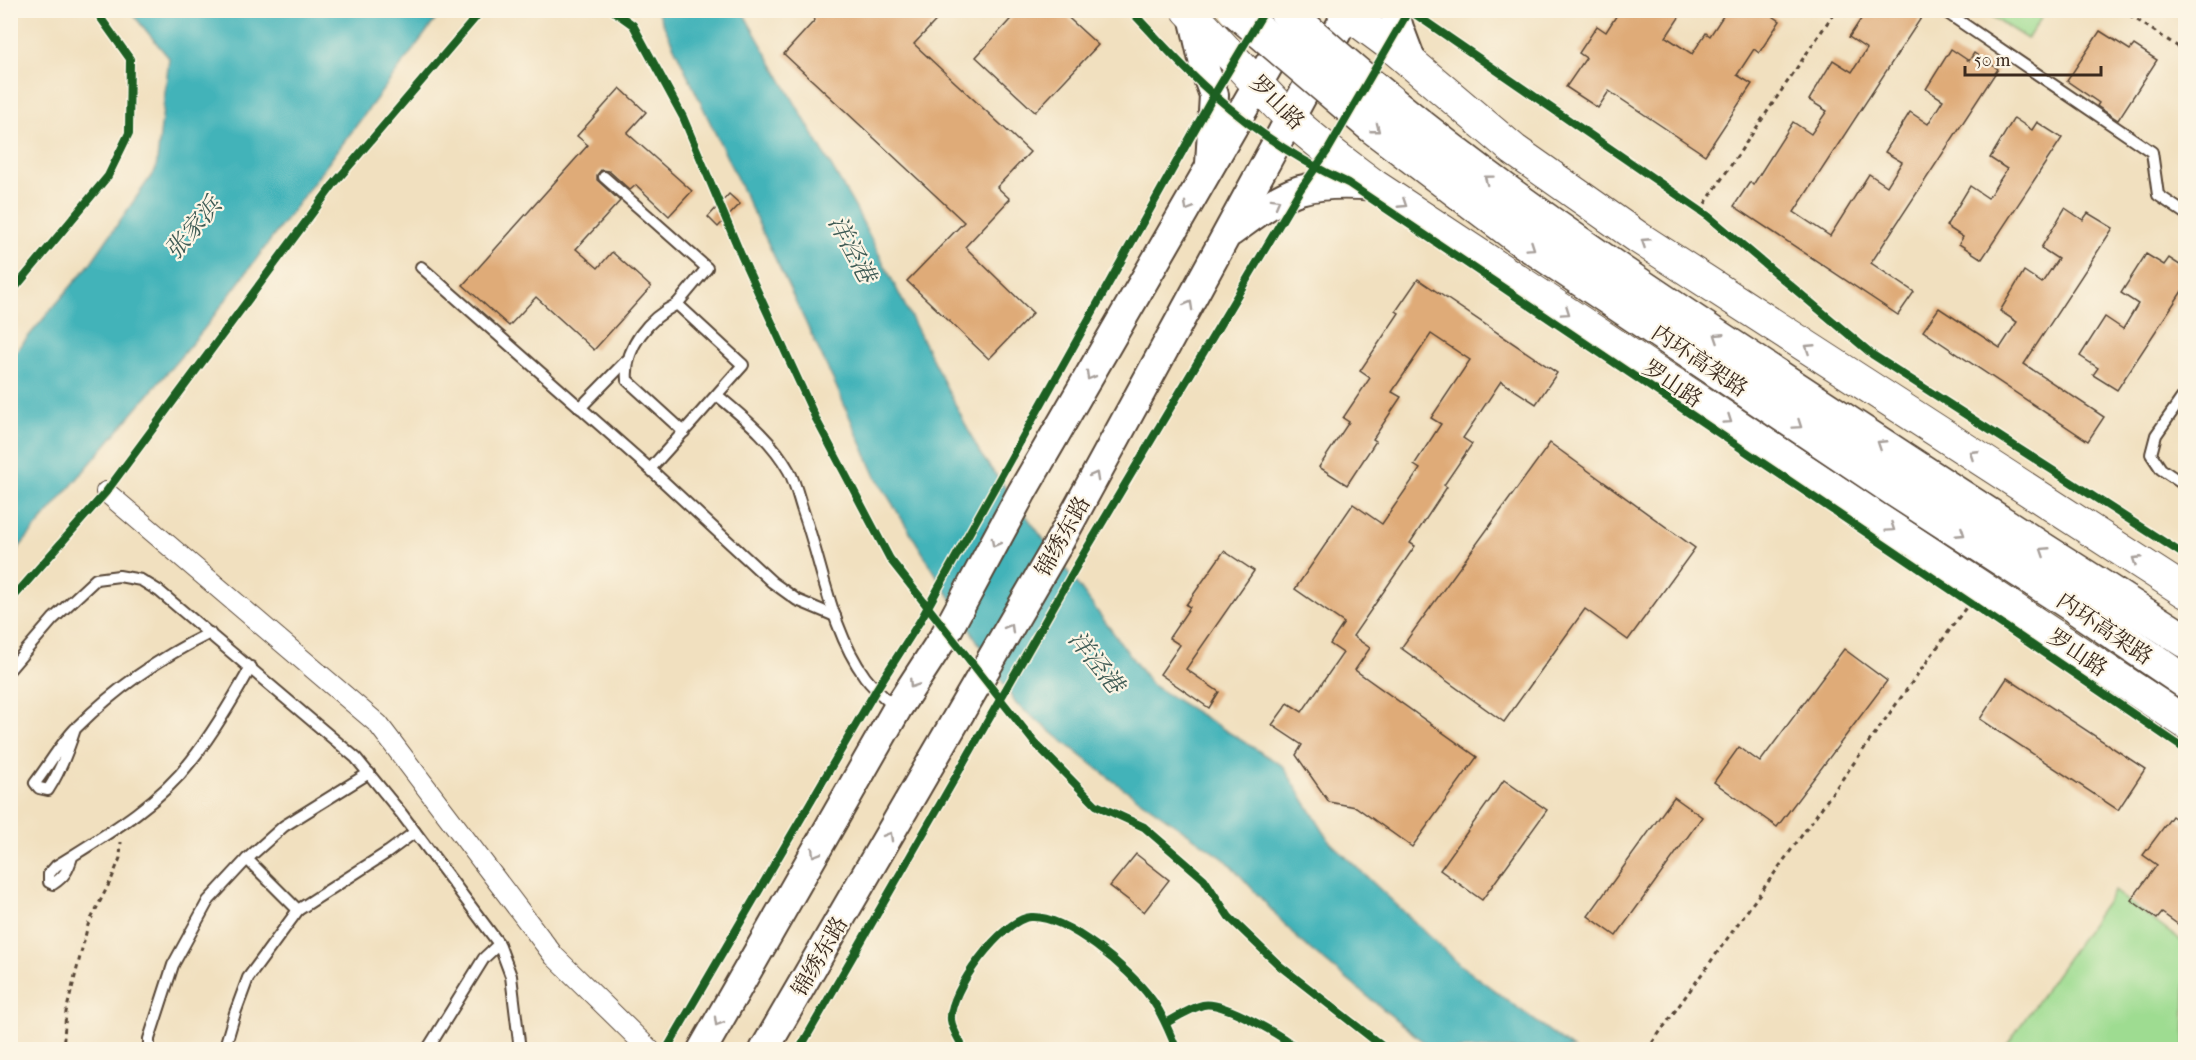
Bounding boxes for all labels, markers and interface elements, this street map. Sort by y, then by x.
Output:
scale bar [1965,39,2102,77]
text: 50 m [1974,50,2011,71]
street label: 罗山路 [1245,70,1310,135]
one-way arrow [1369,122,1380,133]
one-way arrow [1484,176,1495,187]
water label: 张家浜 [159,190,228,265]
one-way arrow [1397,197,1408,208]
one-way arrow [1270,198,1280,209]
one-way arrow [1183,201,1195,211]
water label: 洋泾港 [823,211,883,290]
one-way arrow [1641,239,1652,250]
one-way arrow [1525,240,1536,251]
one-way arrow [1182,301,1193,311]
one-way arrow [1559,305,1570,316]
street label: 内环高架路 [1647,319,1752,402]
one-way arrow [1714,333,1724,345]
one-way arrow [1805,344,1815,356]
street label: 罗山路 [1638,355,1707,413]
one-way arrow [1086,370,1097,380]
one-way arrow [1722,413,1733,424]
one-way arrow [1792,418,1803,429]
one-way arrow [1877,440,1888,451]
one-way arrow [1969,450,1979,462]
one-way arrow [1088,472,1099,482]
street label: 锦绣东路 [1030,492,1096,581]
one-way arrow [1884,521,1895,532]
one-way arrow [1954,526,1965,537]
one-way arrow [991,537,1002,548]
one-way arrow [2040,547,2051,558]
one-way arrow [2132,557,2143,568]
street label: 内环高架路 [2052,587,2157,670]
one-way arrow [1002,624,1014,634]
street label: 罗山路 [2043,624,2112,682]
water label: 洋泾港 [1062,625,1131,701]
one-way arrow [910,678,921,689]
one-way arrow [882,832,893,842]
one-way arrow [811,847,822,857]
street label: 锦绣东路 [787,912,853,1001]
one-way arrow [714,1016,725,1026]

